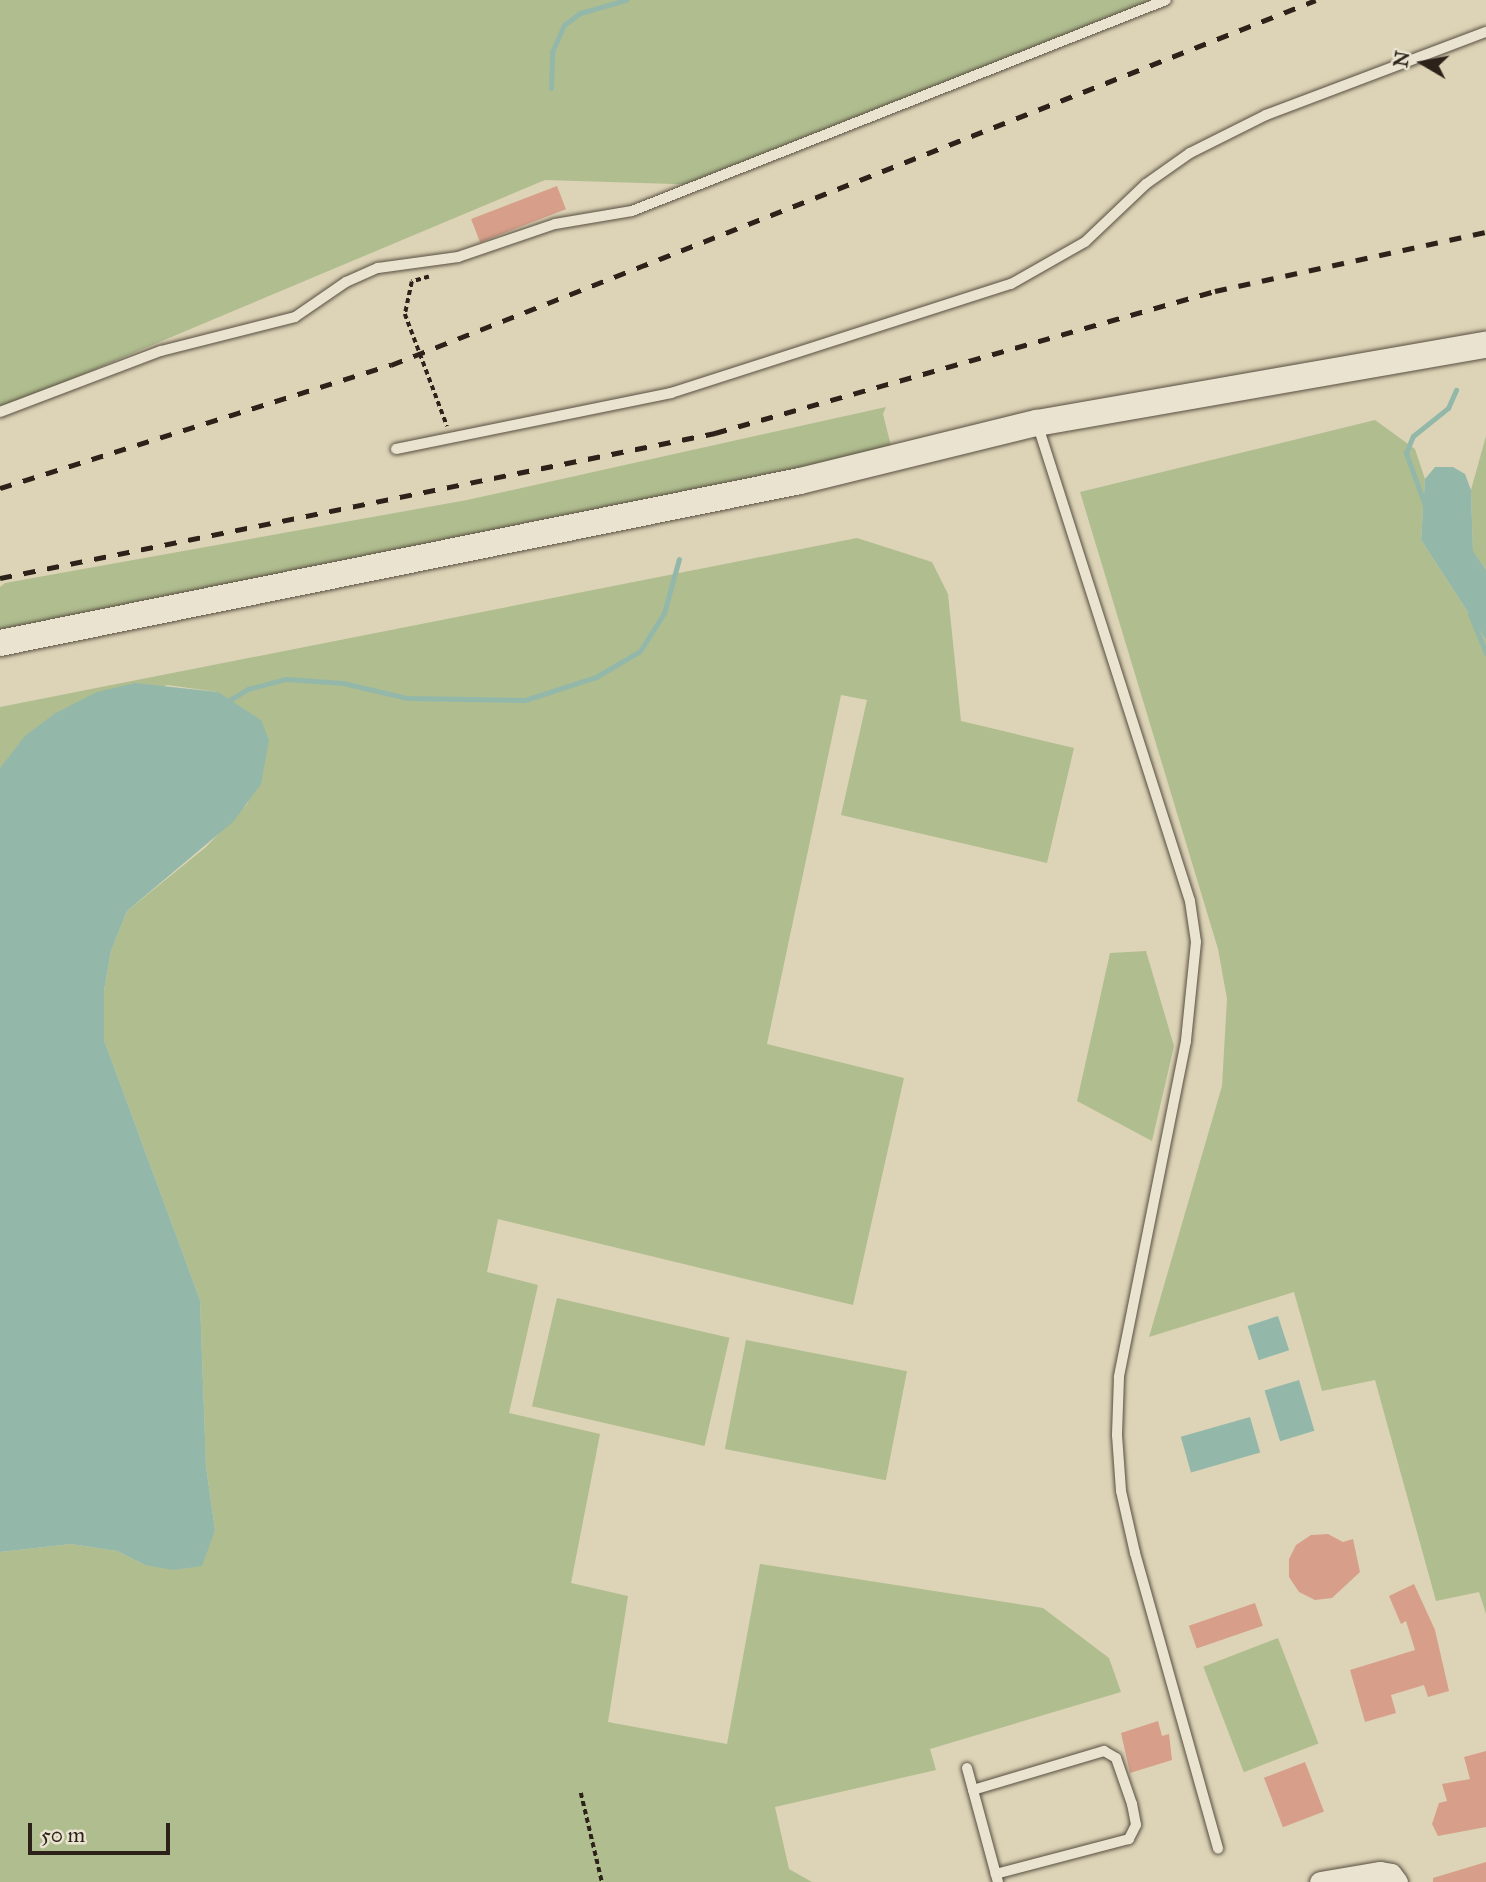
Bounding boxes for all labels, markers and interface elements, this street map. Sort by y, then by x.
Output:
north arrow [1388,28,1458,98]
text: N [1389,49,1415,69]
scale bar [32,1808,173,1852]
text: 50 m [41,1822,85,1848]

